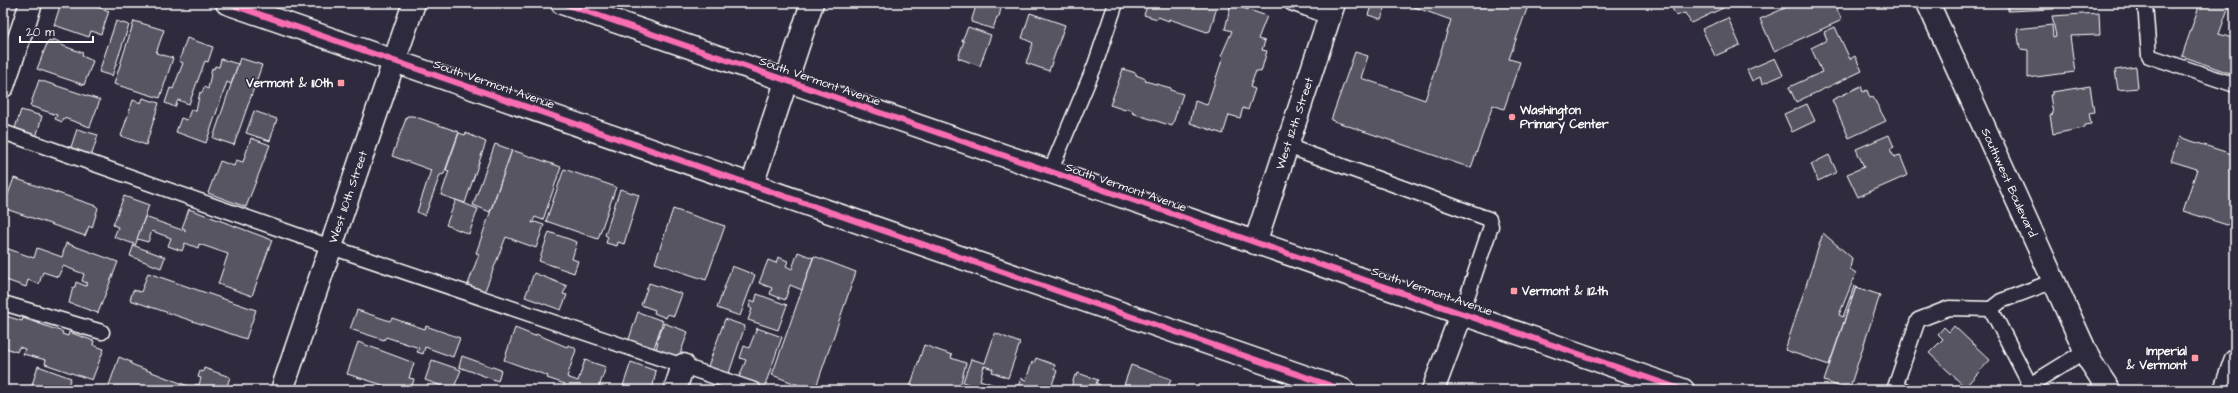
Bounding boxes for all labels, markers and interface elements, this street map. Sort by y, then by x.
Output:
scale bar [20,18,93,44]
text: 20 m [26,24,55,41]
street label: South Vermont Avenue [757,53,883,110]
street label: South Vermont Avenue [431,56,557,113]
place label: Vermont & 110th [245,75,334,92]
street label: West 112th Street [1272,75,1318,172]
marker: Vermont & 110th [336,78,346,88]
place label: Washington Primary Center [1519,102,1609,134]
marker: Washington Primary Center [1507,112,1517,122]
street label: Southwest Boulevard [1977,125,2041,240]
street label: West 110th Street [325,148,372,246]
street label: South Vermont Avenue [1063,159,1189,216]
street label: South Vermont Avenue [1369,263,1495,320]
place label: Vermont & 112th [1521,283,1609,300]
marker: Vermont & 112th [1509,286,1519,296]
place label: Imperial & Vermont [2126,343,2187,374]
marker: Imperial & Vermont [2190,353,2200,363]

